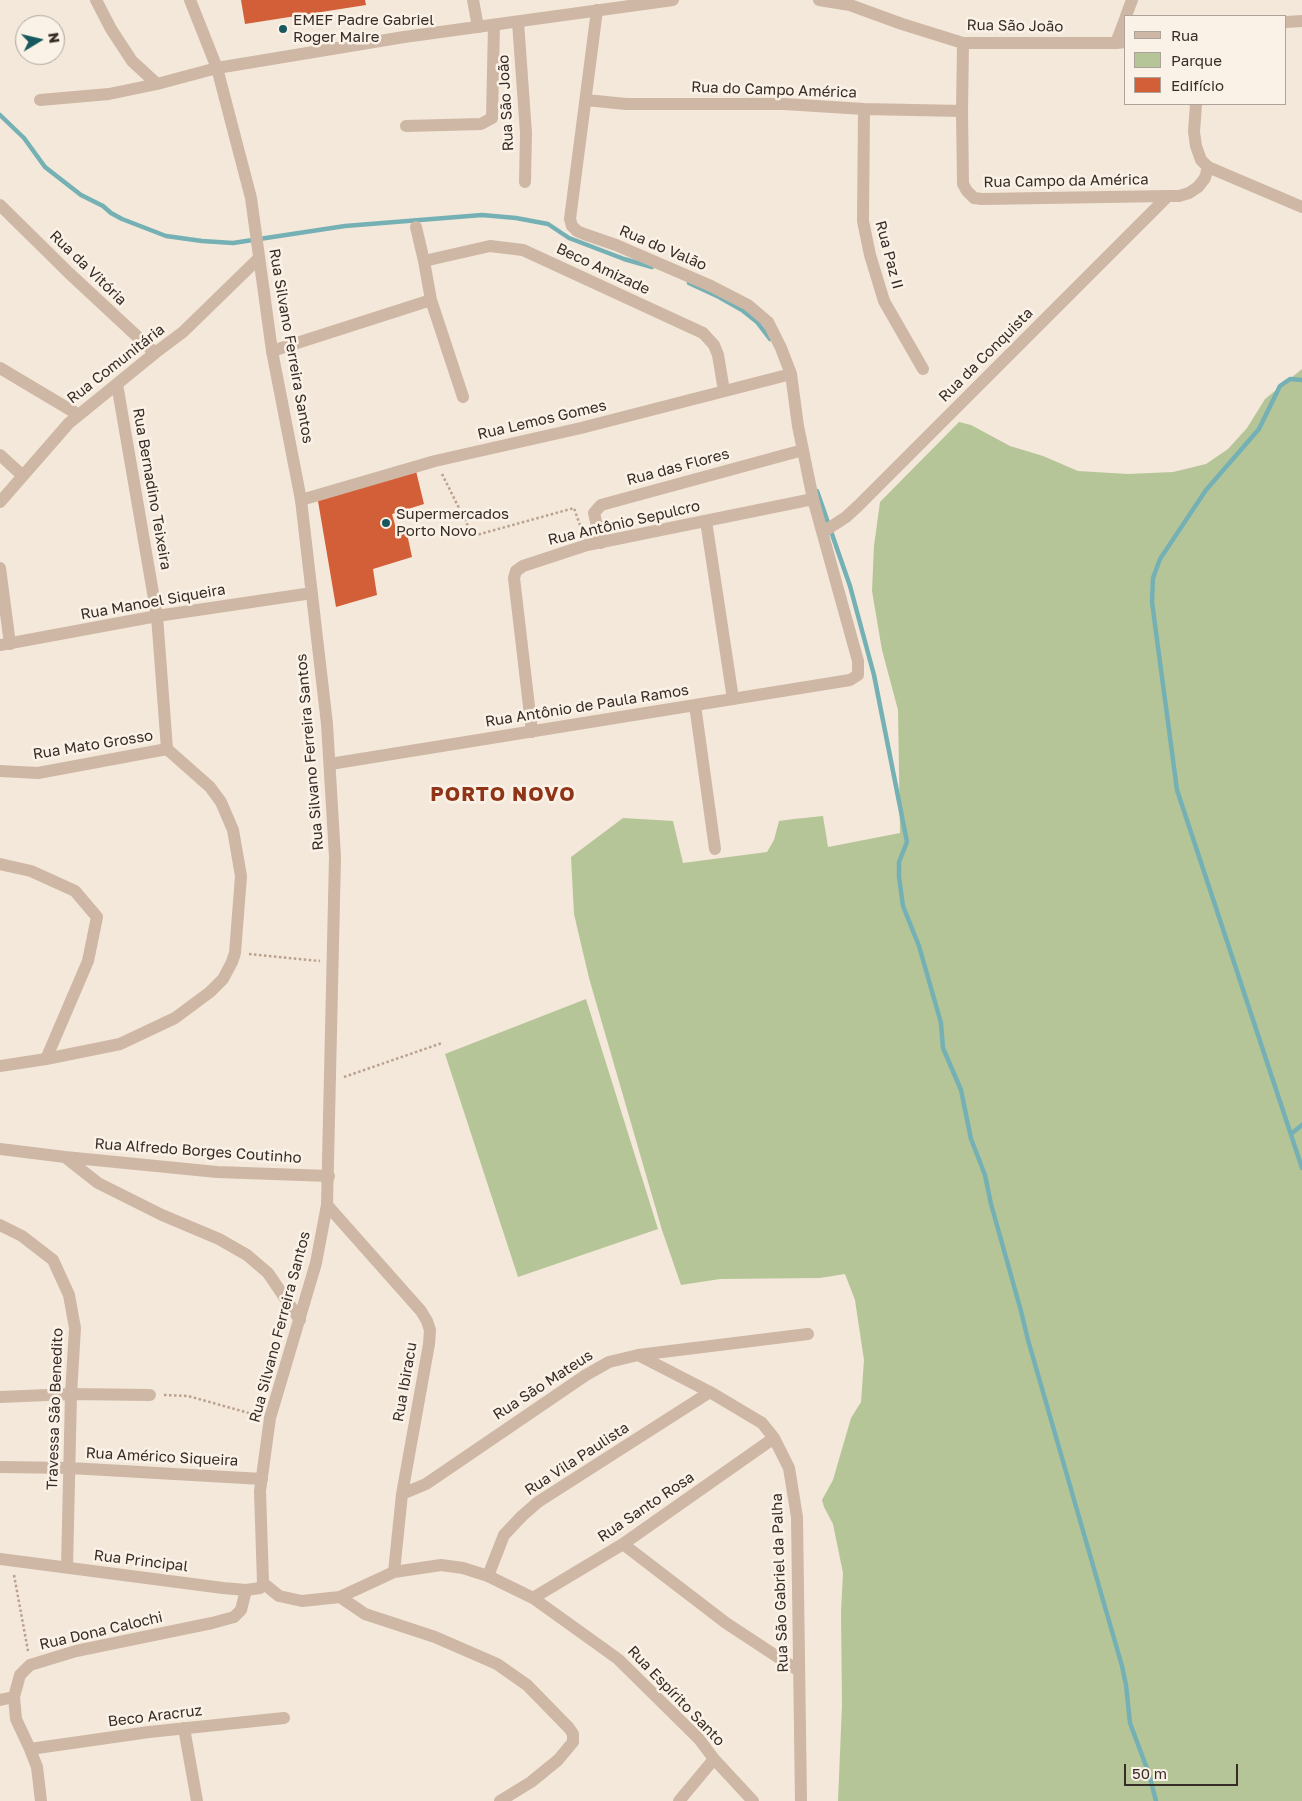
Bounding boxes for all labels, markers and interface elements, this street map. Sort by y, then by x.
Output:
place label: EMEF Padre Gabriel Roger Maire [293,11,434,46]
north arrow [15,15,65,65]
legend [1124,15,1287,105]
street label: Rua São João [966,16,1064,36]
marker: EMEF Padre Gabriel Roger Maire [277,23,289,35]
text: Rua [1171,26,1198,44]
text: N [45,31,64,44]
text: Parque [1171,51,1222,69]
street label: Rua São João [494,54,518,152]
text: Edifício [1171,76,1224,94]
street label: Rua do Campo América [691,78,857,102]
street label: Rua Campo da América [983,171,1149,191]
street label: Rua Paz II [871,219,907,291]
street label: Rua do Valão [617,222,709,274]
street label: Rua da Vitória [46,227,130,309]
street label: Beco Amizade [553,239,653,299]
street label: Rua Silvano Ferreira Santos [265,247,317,445]
street label: Rua da Conquista [935,304,1037,406]
street label: Rua Comunitária [64,320,168,408]
street label: Rua Lemos Gomes [476,396,608,444]
street label: Rua Bernadino Teixeira [129,407,175,571]
street label: Rua das Flores [625,445,731,489]
street label: Rua Antônio Sepulcro [546,497,702,549]
place label: Supermercados Porto Novo [396,505,509,540]
marker: Supermercados Porto Novo [380,517,392,529]
street label: Rua Manoel Siqueira [79,580,227,624]
street label: Rua Silvano Ferreira Santos [292,653,328,851]
street label: Rua Antônio de Paula Ramos [484,681,690,731]
street label: Rua Mato Grosso [32,727,154,763]
district label: PORTO NOVO [429,783,577,807]
street label: Rua Alfredo Borges Coutinho [94,1135,302,1167]
street label: Rua Silvano Ferreira Santos [246,1229,314,1425]
street label: Travessa São Benedito [43,1327,67,1491]
street label: Rua Ibiracu [389,1341,421,1423]
street label: Rua São Mateus [490,1346,596,1424]
street label: Rua Vila Paulista [521,1419,633,1499]
street label: Rua Américo Siqueira [85,1444,239,1470]
street label: Rua Santo Rosa [594,1468,698,1546]
street label: Rua São Gabriel da Palha [768,1493,792,1673]
street label: Rua Principal [93,1546,189,1576]
street label: Rua Dona Calochi [38,1608,164,1654]
street label: Rua Espírito Santo [624,1642,728,1750]
street label: Beco Aracruz [107,1701,203,1731]
scale bar [1127,1754,1241,1786]
text: 50 m [1132,1764,1167,1782]

